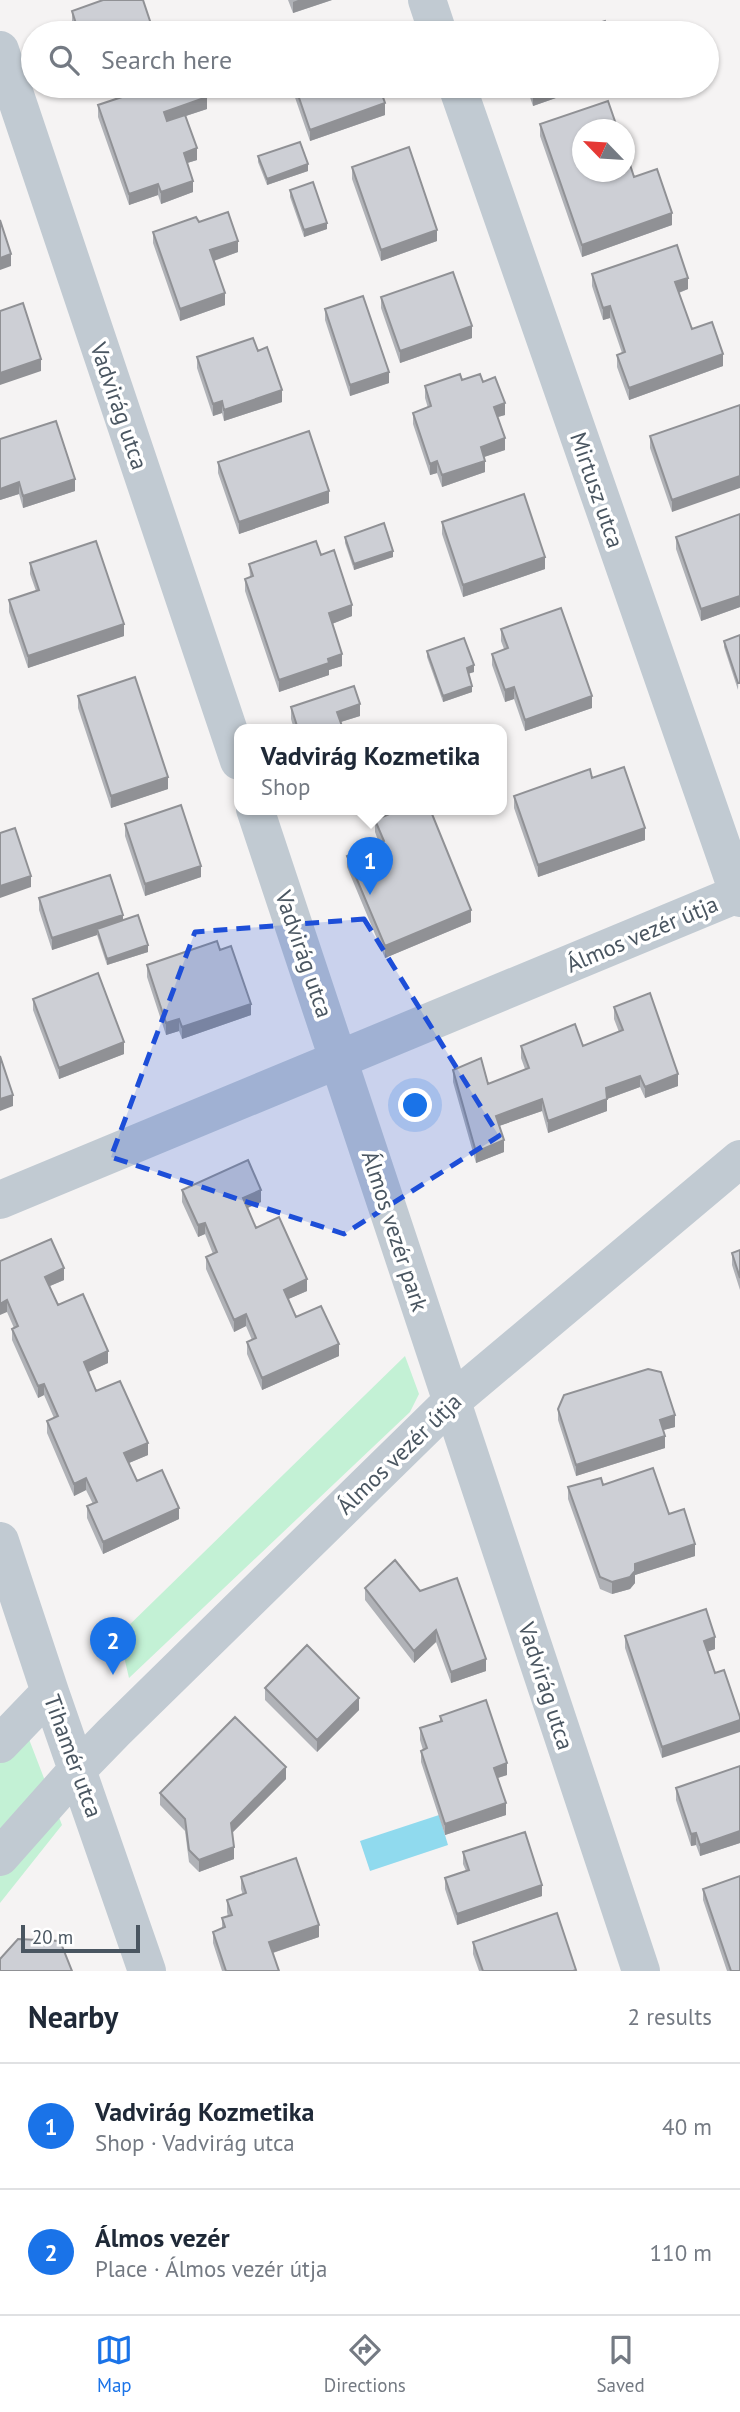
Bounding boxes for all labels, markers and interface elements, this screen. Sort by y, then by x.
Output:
search box [21,21,719,98]
icon: search [45,41,83,79]
text: Search here [101,43,232,76]
north arrow [572,119,635,182]
street label: Vadvirág utca [84,338,155,473]
street label: Mirtusz utca [564,428,631,551]
popup [234,724,507,815]
text: Vadvirág Kozmetika [261,739,480,772]
text: Shop [261,772,310,801]
pin: 1 [347,837,393,895]
street label: Vadvirág utca [269,886,340,1021]
street label: Álmos vezér útja [561,888,722,979]
your location [398,1088,432,1122]
street label: Álmos vezér park [356,1147,435,1315]
street label: Álmos vezér útja [330,1387,467,1520]
pin: 2 [90,1617,136,1675]
street label: Vadvirág utca [512,1617,581,1753]
street label: Tihamér utca [38,1690,109,1821]
scale bar [21,1922,140,1954]
text: 20 m [32,1925,73,1949]
text: Nearby [28,1997,118,2036]
text: 2 results [628,2002,712,2031]
text: Vadvirág Kozmetika [95,2095,314,2128]
text: 1 [44,2112,58,2141]
text: 40 m [662,2112,712,2141]
text: Shop · Vadvirág utca [95,2128,295,2157]
text: Álmos vezér [95,2221,230,2254]
text: 2 [44,2238,58,2267]
text: 110 m [650,2238,712,2267]
text: Place · Álmos vezér útja [95,2254,327,2283]
tab: Map [95,2331,133,2397]
tab: Directions [324,2331,406,2397]
tab: Saved [596,2331,645,2397]

